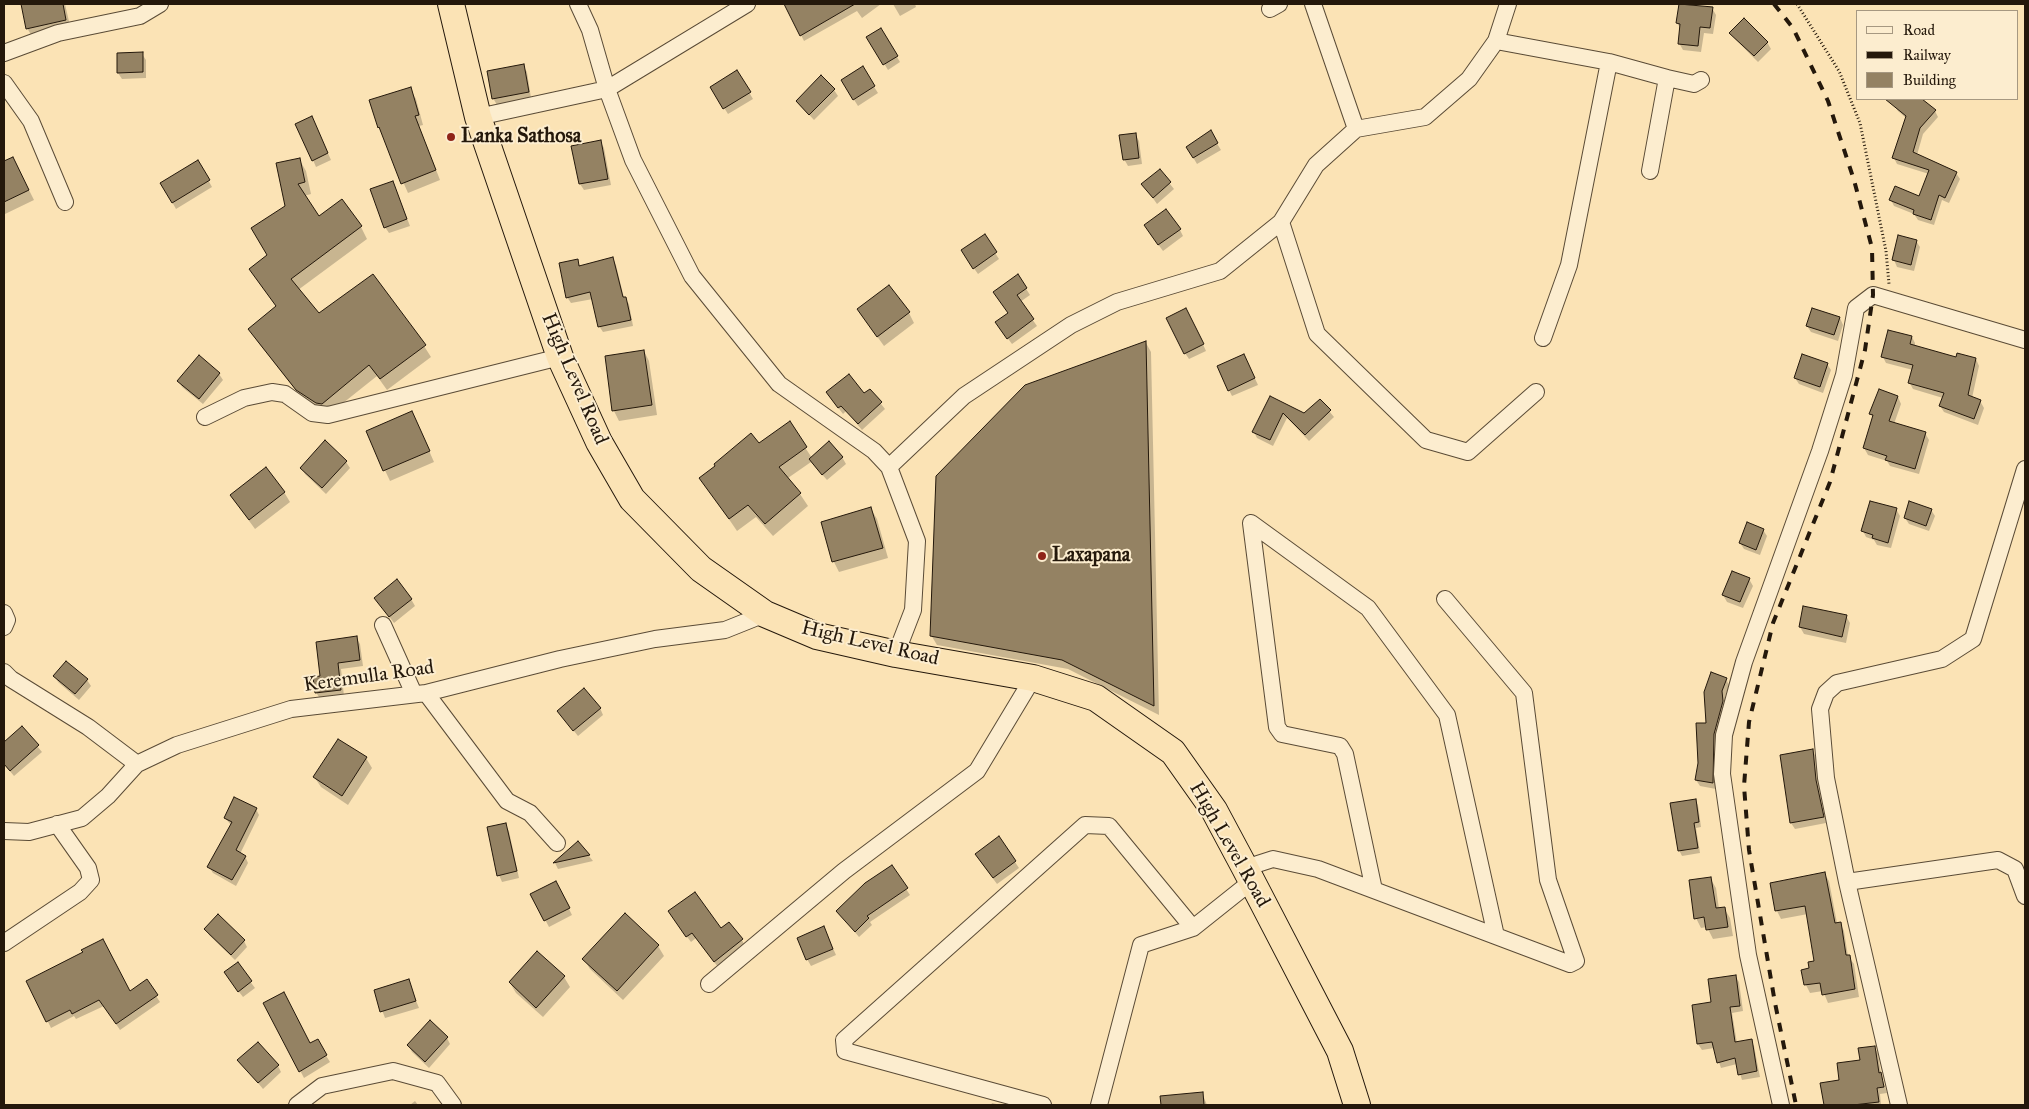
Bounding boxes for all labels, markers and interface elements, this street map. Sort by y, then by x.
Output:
legend [1856,10,2019,100]
text: Road [1903,21,1935,39]
text: Railway [1903,46,1951,64]
text: Building [1903,71,1956,89]
place label: Lanka Sathosa [461,125,581,149]
marker: Lanka Sathosa [445,131,457,143]
street label: High Level Road [535,310,613,448]
place label: Laxapana [1052,544,1130,568]
marker: Laxapana [1036,550,1048,562]
street label: High Level Road [799,616,941,672]
street label: Keremulla Road [302,656,436,698]
street label: High Level Road [1183,778,1275,912]

